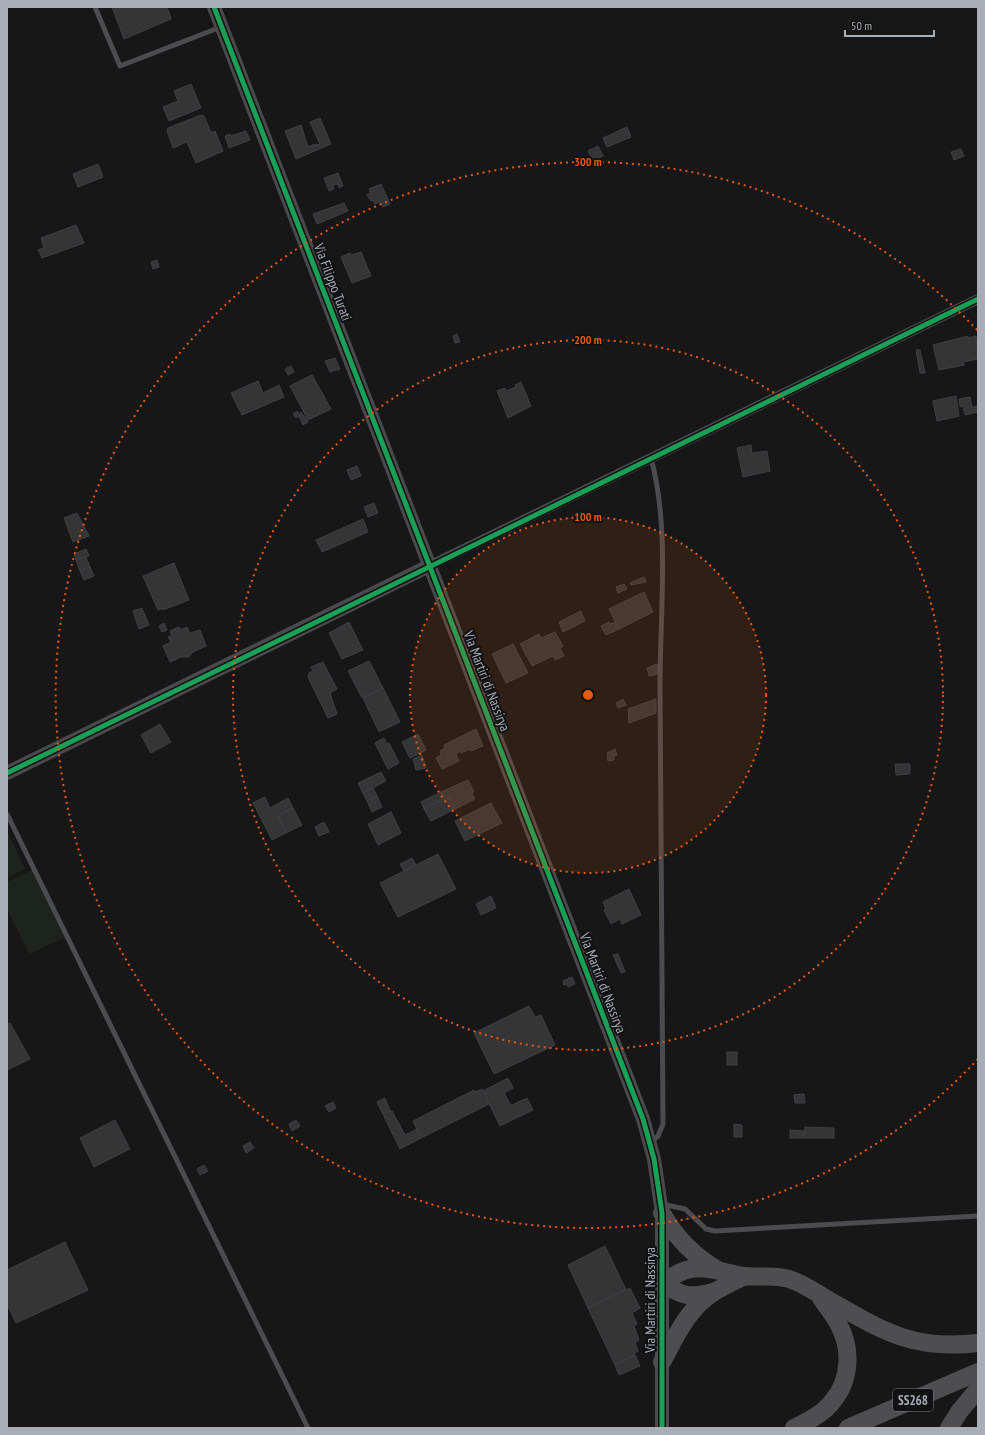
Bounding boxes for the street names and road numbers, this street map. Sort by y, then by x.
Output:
street label: Via Filippo Turati [310,240,356,323]
street label: Via Martiri di Nassirya [459,627,514,734]
street label: Via Martiri di Nassirya [575,929,630,1036]
street label: Via Martiri di Nassirya [641,1247,659,1354]
road number: SS268 [893,1389,933,1411]

